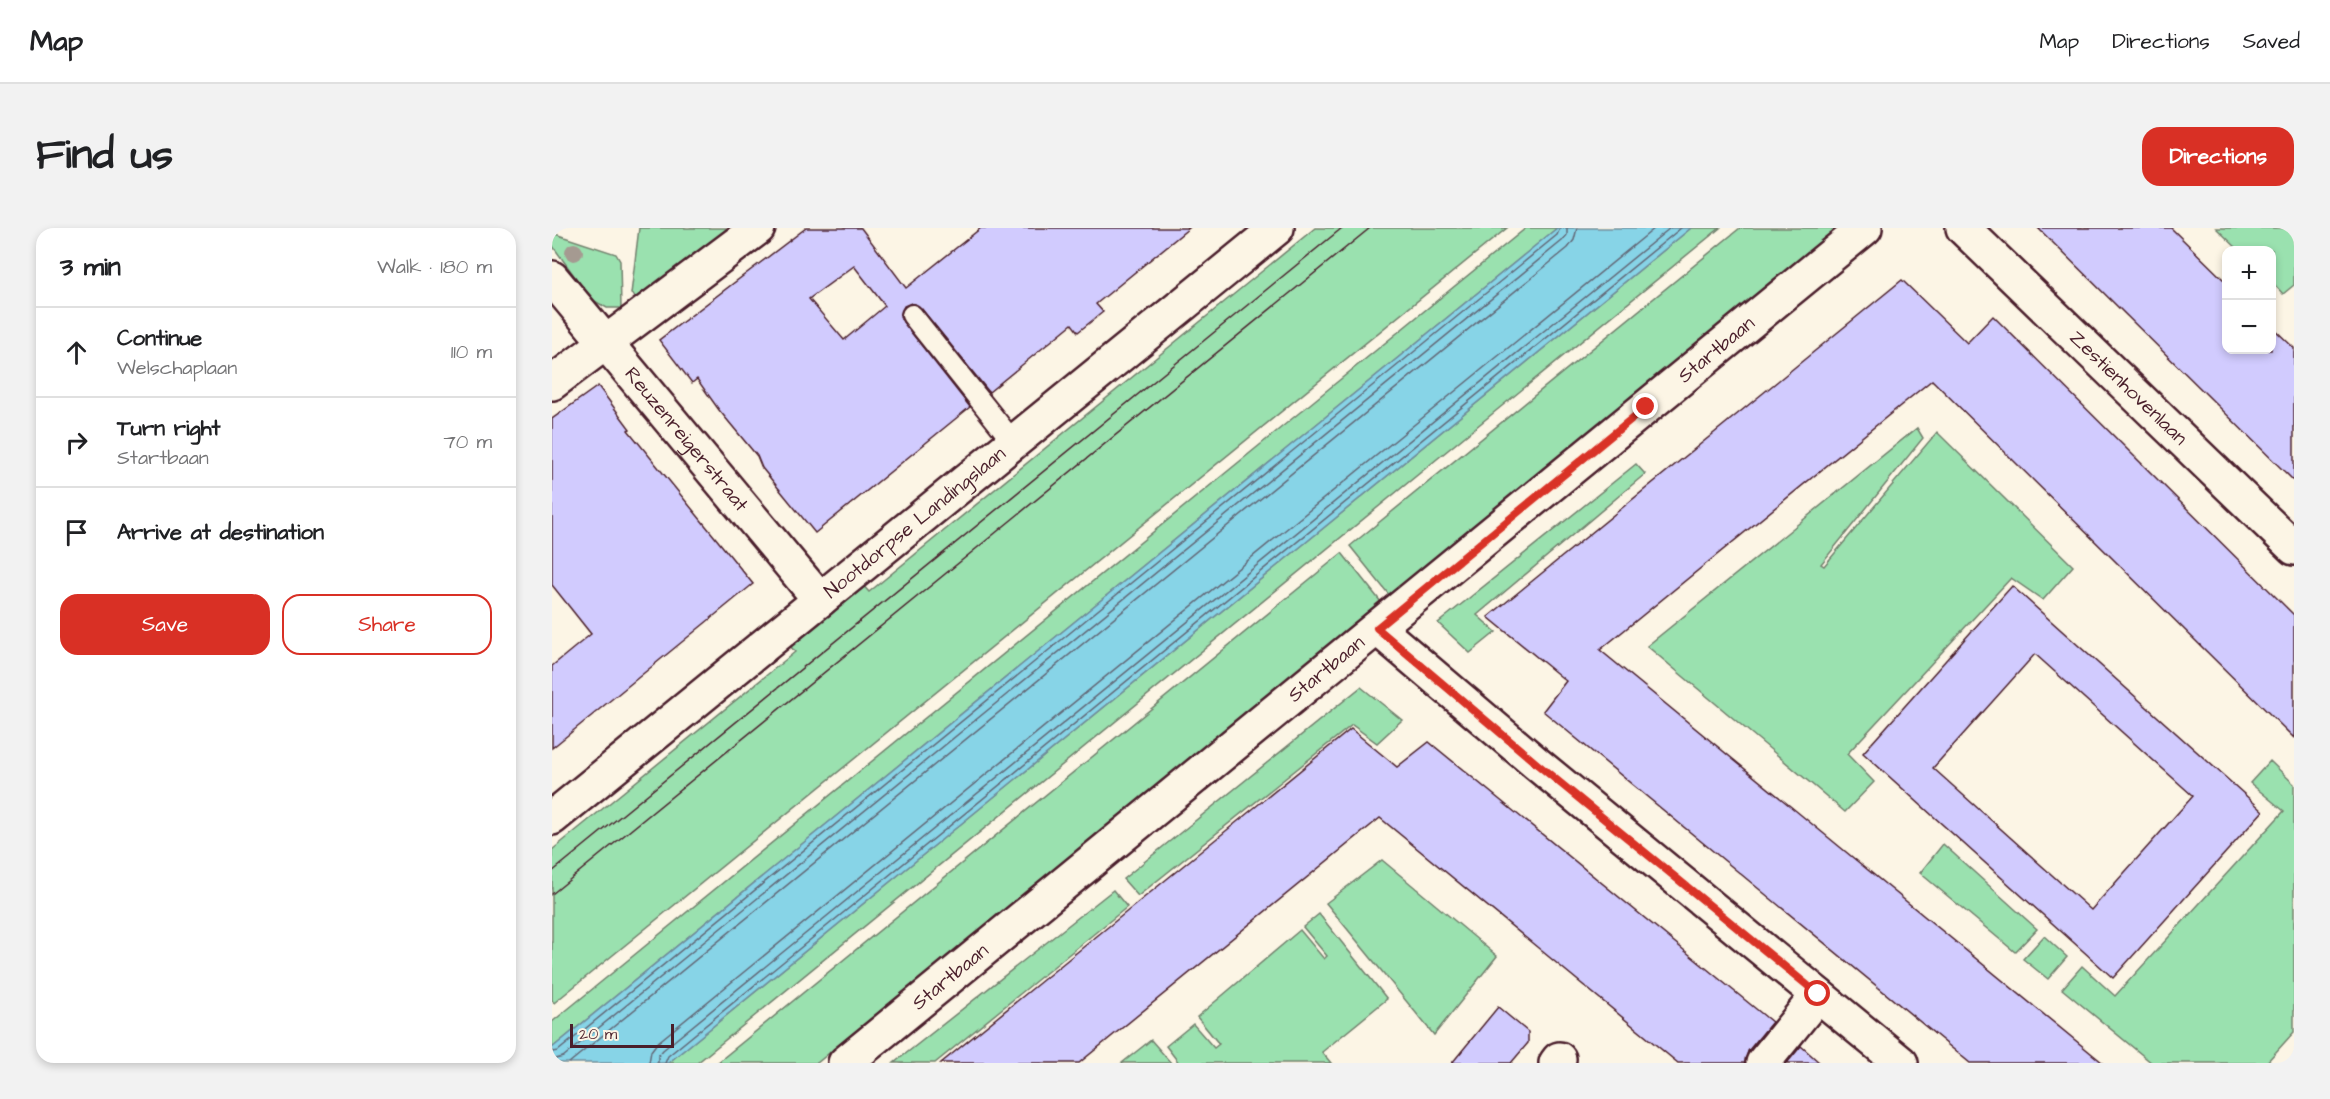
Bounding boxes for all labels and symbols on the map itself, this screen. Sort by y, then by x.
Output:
street label: Startbaan [1672,310,1761,390]
street label: Zestienhovenlaan [2063,324,2194,452]
street label: Reuzenreigerstraat [618,361,755,518]
route end [1632,393,1658,419]
street label: Nootdorpse Landingslaan [818,440,1012,605]
street label: Startbaan [1282,629,1371,709]
street label: Startbaan [906,937,995,1017]
route start [1804,980,1830,1006]
scale bar [570,1021,674,1048]

